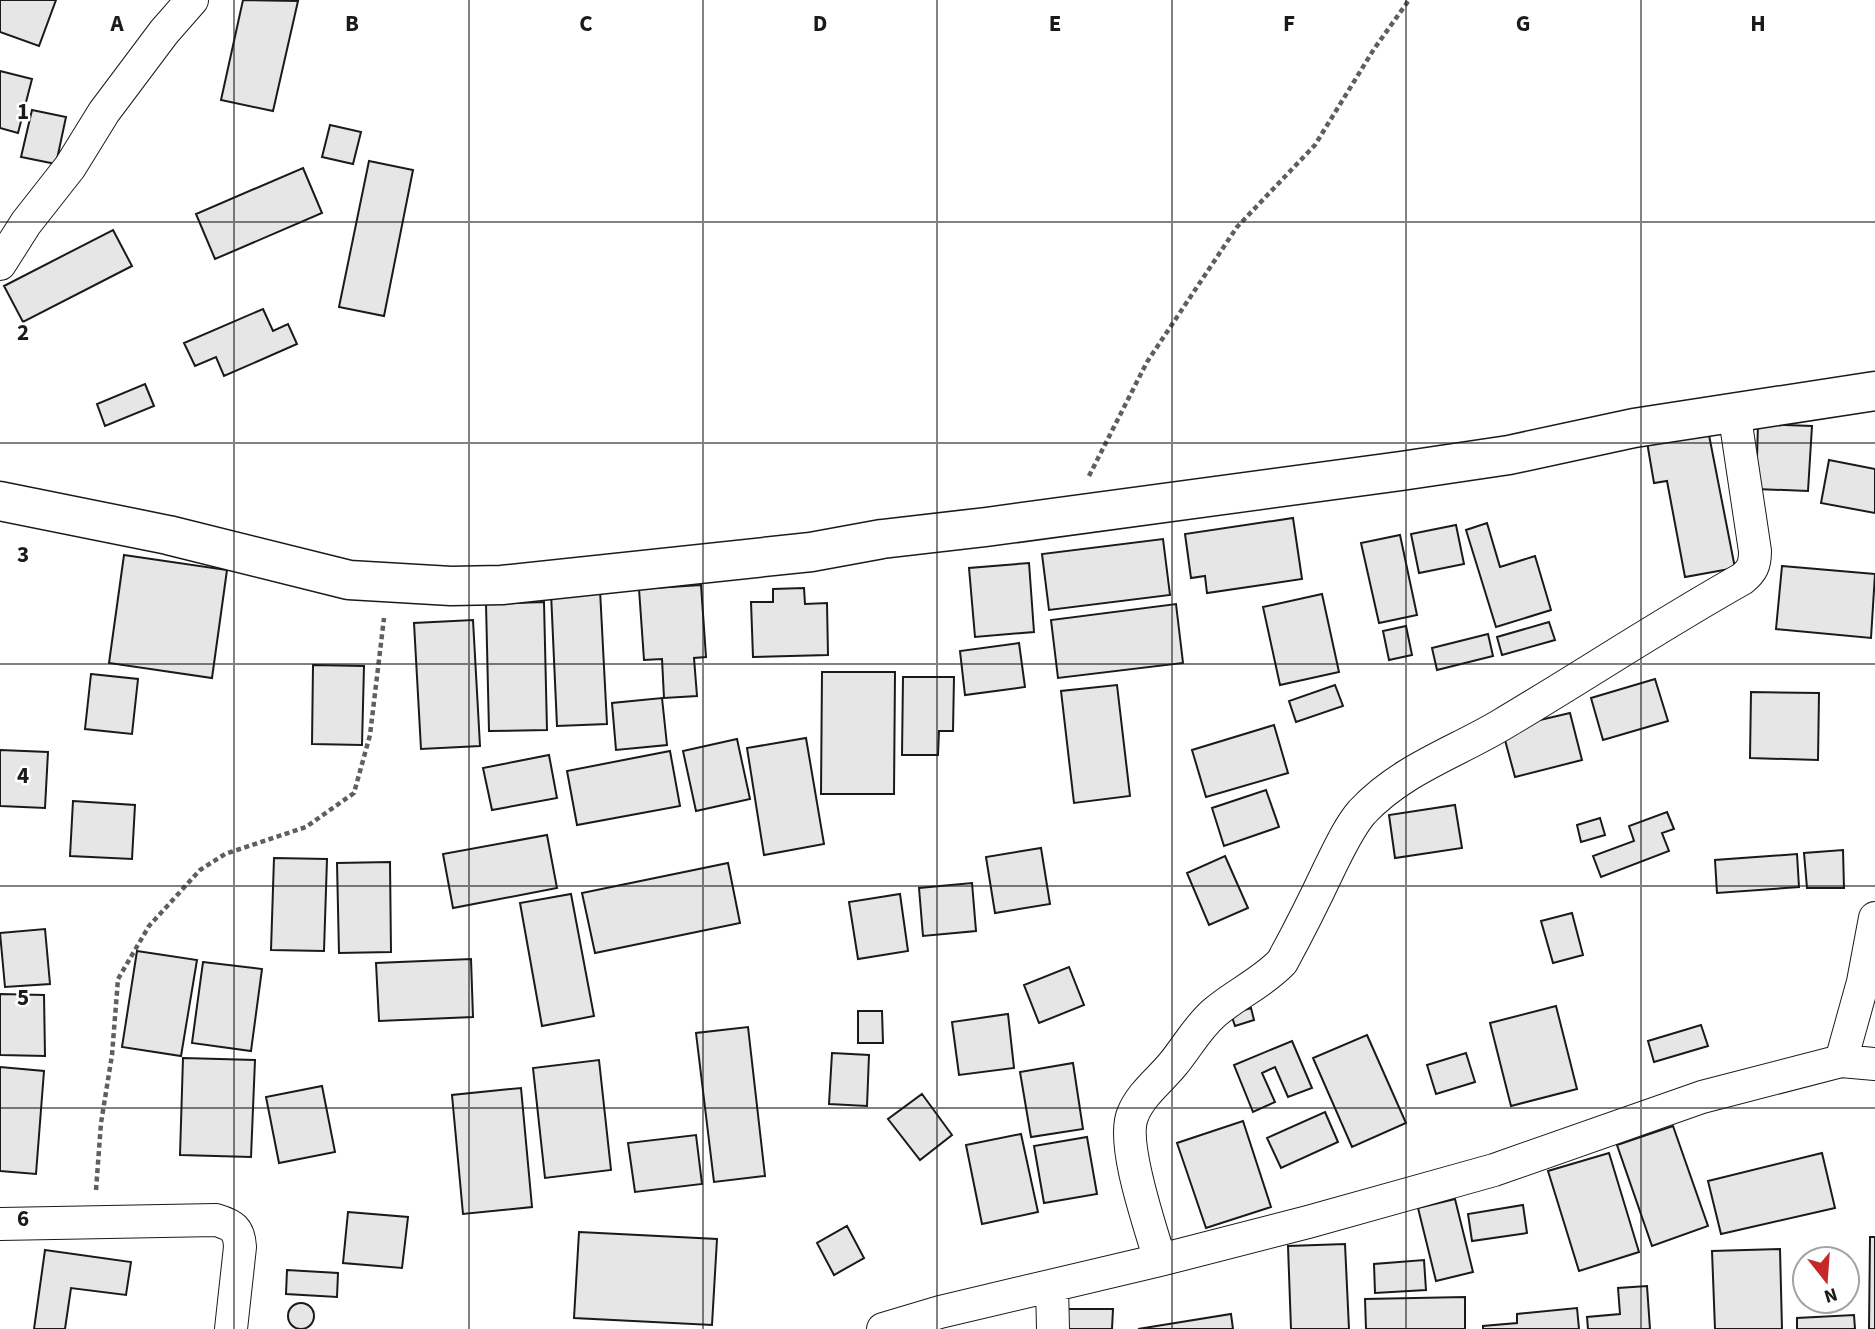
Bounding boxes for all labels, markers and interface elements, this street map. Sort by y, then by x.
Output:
text: A [109,7,124,40]
text: B [345,7,359,40]
text: C [579,7,593,40]
text: D [813,7,827,40]
text: E [1049,7,1061,40]
text: F [1283,7,1295,40]
text: G [1516,7,1530,40]
text: H [1750,7,1766,40]
text: 1 [17,95,29,128]
text: 2 [17,316,29,349]
text: 3 [17,538,29,571]
text: 4 [17,759,29,792]
text: 5 [17,981,29,1014]
text: 6 [17,1202,29,1235]
north arrow [1791,1245,1861,1315]
text: N [1821,1280,1841,1310]

